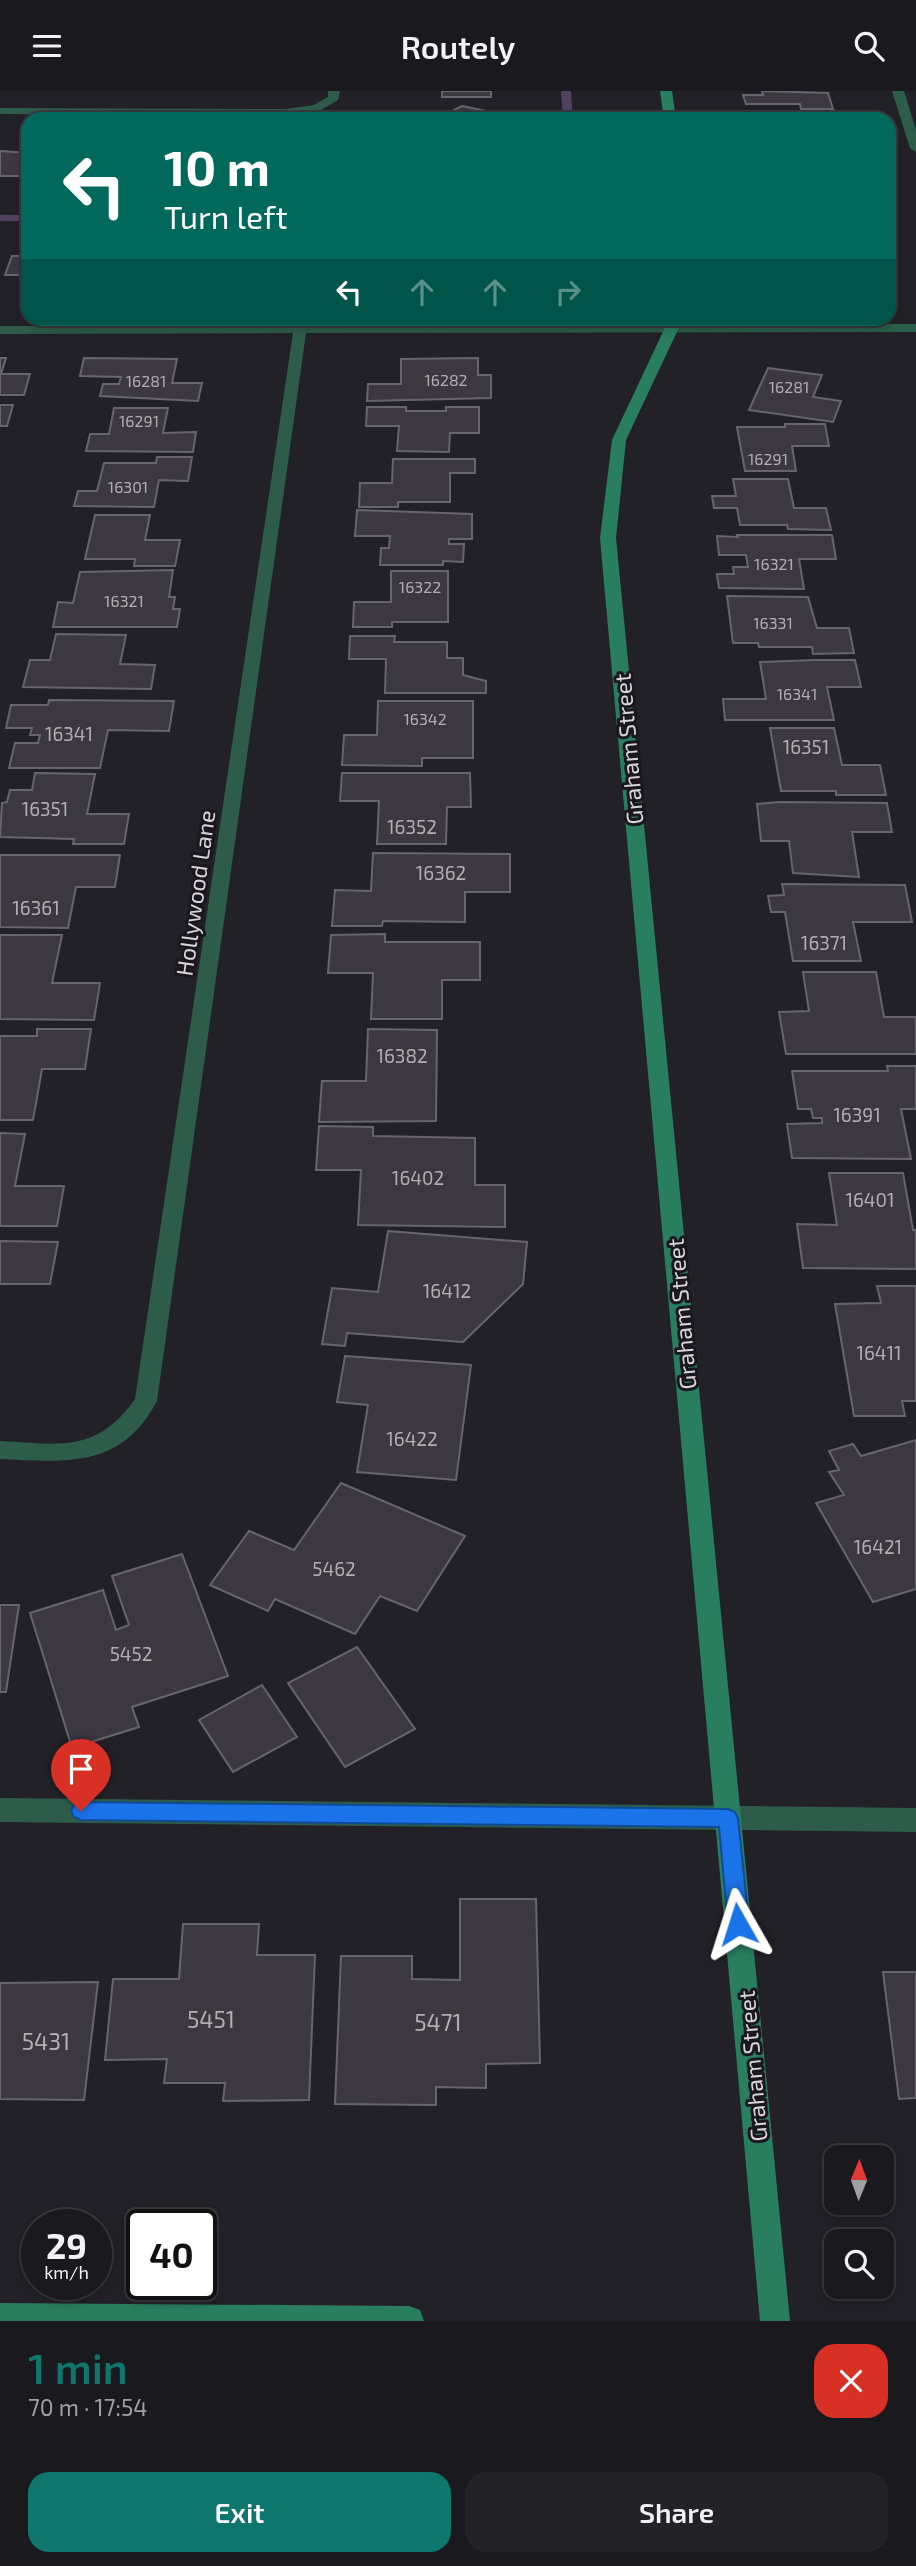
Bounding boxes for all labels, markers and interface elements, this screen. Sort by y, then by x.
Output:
icon: menu [28,27,66,65]
text: Routely [401,27,515,65]
icon: search [850,27,888,65]
text: 10 m [164,137,270,196]
icon: left [49,140,140,231]
text: Turn left [164,197,288,235]
icon: left [330,273,368,311]
icon: ahead [403,273,441,311]
icon: ahead [476,273,514,311]
icon: right [549,273,587,311]
house number: 16282 [424,370,468,389]
house number: 16281 [126,371,166,390]
house number: 16281 [769,377,809,396]
house number: 16291 [119,411,159,430]
house number: 16291 [748,449,788,468]
house number: 16301 [108,477,148,496]
house number: 16321 [754,554,794,573]
house number: 16322 [399,577,441,596]
house number: 16321 [104,591,144,610]
house number: 16331 [753,613,793,632]
street label: Graham Street [607,672,649,826]
house number: 16341 [777,684,817,703]
house number: 16342 [403,709,447,728]
house number: 16341 [45,722,93,745]
house number: 16351 [783,735,829,758]
house number: 16351 [22,797,68,820]
street label: Hollywood Lane [169,808,221,978]
house number: 16352 [387,815,437,838]
house number: 16362 [416,861,466,884]
house number: 16361 [12,896,60,919]
house number: 16371 [801,931,847,954]
house number: 16382 [376,1044,428,1067]
house number: 16391 [833,1103,881,1126]
house number: 16402 [392,1166,444,1189]
house number: 16401 [845,1188,895,1211]
street label: Graham Street [660,1237,702,1391]
house number: 16412 [423,1279,471,1302]
house number: 16411 [856,1341,902,1364]
house number: 16422 [386,1427,438,1450]
house number: 16421 [854,1535,902,1558]
house number: 5462 [312,1557,356,1580]
house number: 5452 [110,1642,152,1665]
pin [51,1739,111,1811]
icon: arrive [62,1750,100,1788]
position arrow [701,1887,775,1961]
street label: Graham Street [731,1989,773,2143]
house number: 5451 [187,2005,235,2033]
house number: 5471 [414,2008,462,2036]
house number: 5431 [22,2027,70,2055]
north arrow [824,2145,894,2215]
map controls [824,2145,894,2299]
speed limit sign: 40 [126,2209,217,2300]
text: 29 [46,2224,87,2266]
button: search [824,2229,894,2299]
text: km/h [44,2261,89,2283]
text: 1 min [28,2342,128,2392]
button: close [814,2344,888,2418]
text: 70 m · 17:54 [28,2393,147,2421]
button: Exit [28,2472,451,2552]
button: Share [465,2472,888,2552]

